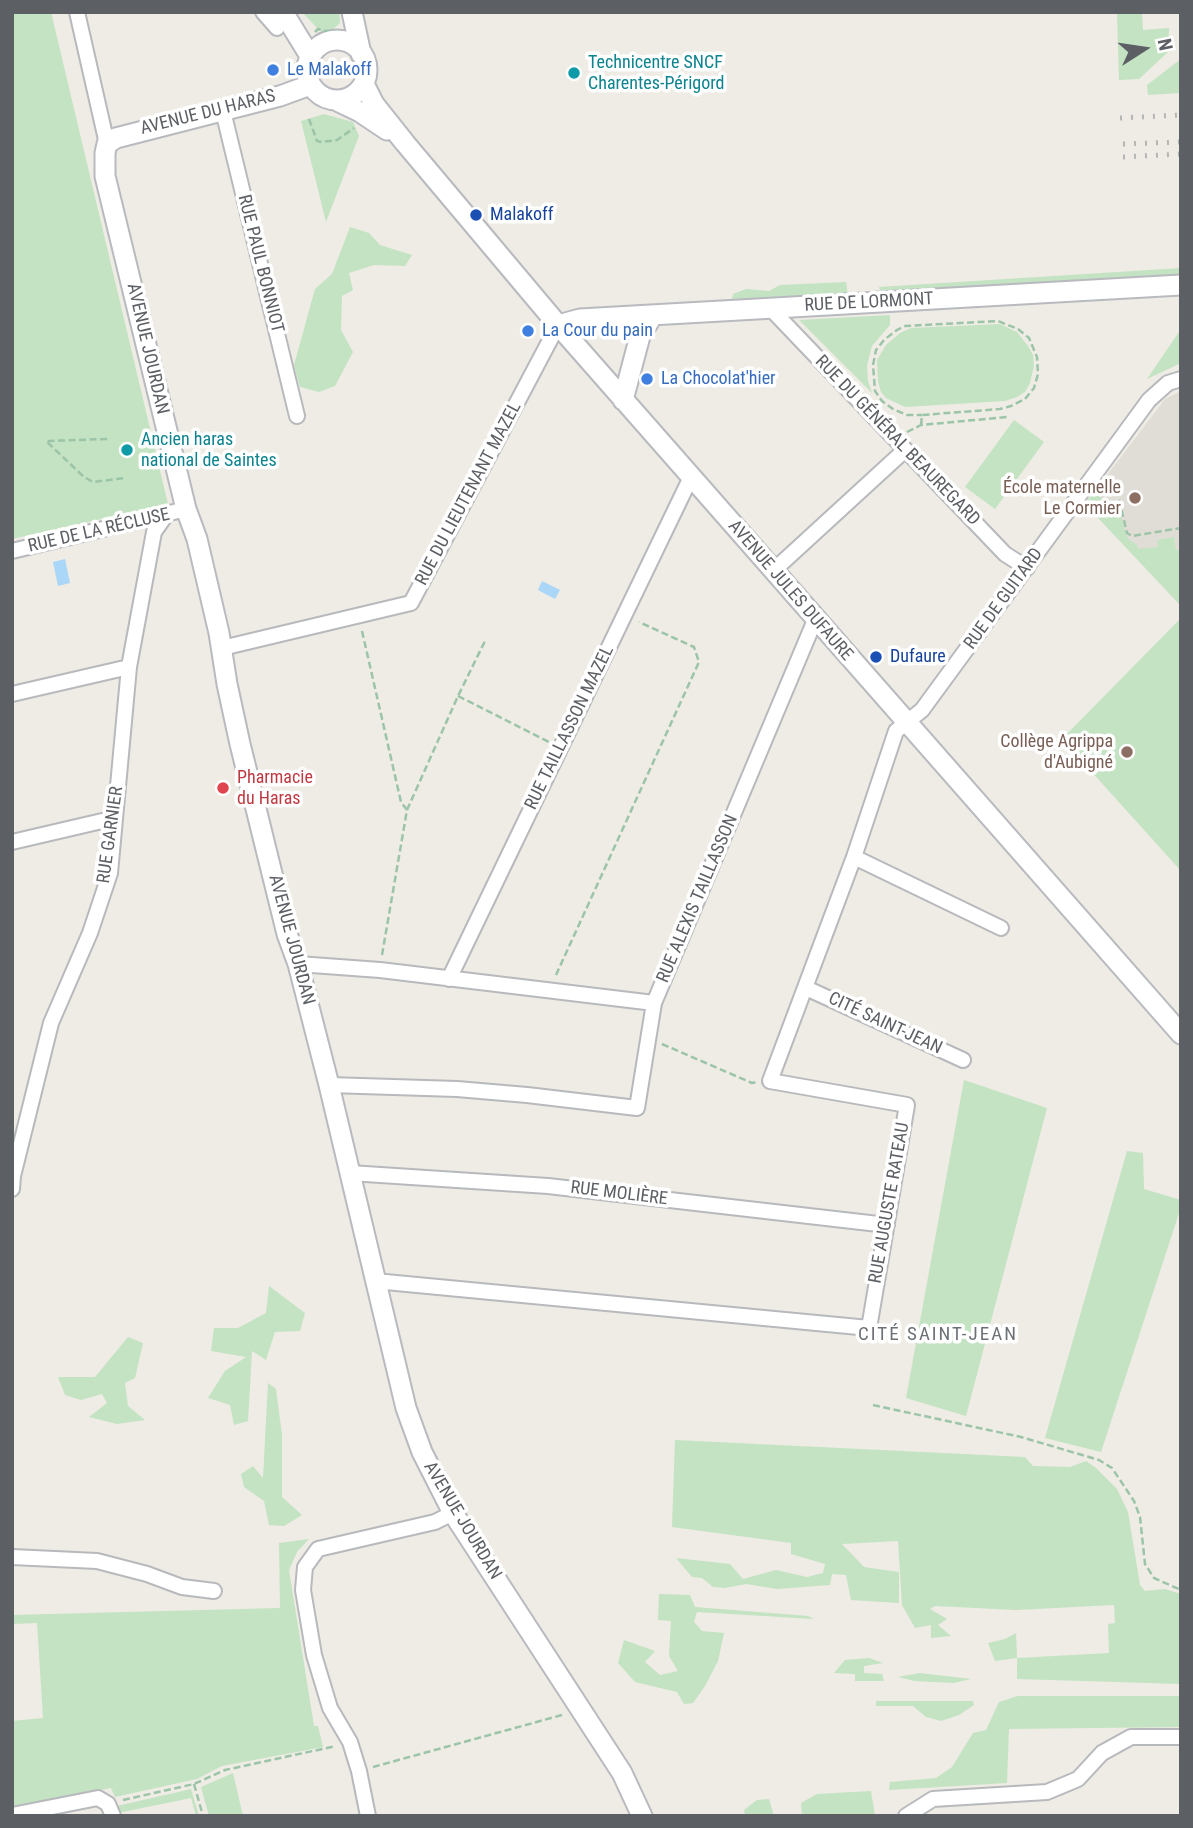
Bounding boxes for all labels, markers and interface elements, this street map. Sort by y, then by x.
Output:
north arrow [1109,14,1179,84]
text: N [1153,36,1177,53]
place label: Technicentre SNCF Charentes-Périgord [588,52,725,94]
place label: Le Malakoff [287,59,372,81]
marker: Le Malakoff [265,62,281,78]
marker: Technicentre SNCF Charentes-Périgord [566,65,582,81]
street label: AVENUE DU HARAS [138,86,278,140]
street label: RUE PAUL BONNIOT [232,193,288,335]
place label: Malakoff [490,204,554,226]
marker: Malakoff [468,207,484,223]
street label: AVENUE JOURDAN [121,281,173,417]
street label: RUE DE LORMONT [804,289,934,317]
place label: La Cour du pain [542,320,653,342]
marker: La Cour du pain [520,323,536,339]
street label: RUE DU GÉNÉRAL BEAUREGARD [810,351,984,531]
place label: La Chocolat'hier [661,368,776,390]
marker: La Chocolat'hier [639,371,655,387]
street label: RUE DU LIEUTENANT MAZEL [411,399,527,589]
place label: Ancien haras national de Saintes [141,429,277,472]
marker: Ancien haras national de Saintes [119,442,135,458]
place label: École maternelle Le Cormier [1003,477,1121,520]
marker: École maternelle Le Cormier [1127,490,1143,506]
street label: RUE DE LA RÉCLUSE [26,504,172,558]
street label: AVENUE JULES DUFAURE [723,516,857,666]
street label: RUE DE GUITARD [960,544,1048,654]
street label: RUE TAILLASSON MAZEL [521,642,619,814]
place label: Dufaure [890,646,946,668]
marker: Dufaure [868,649,884,665]
place label: Collège Agrippa d'Aubigné [1000,731,1113,774]
marker: Collège Agrippa d'Aubigné [1119,744,1135,760]
place label: Pharmacie du Haras [237,767,313,810]
marker: Pharmacie du Haras [215,780,231,796]
street label: RUE GARNIER [94,785,128,885]
street label: RUE ALEXIS TAILLASSON [653,812,743,986]
street label: AVENUE JOURDAN [263,873,319,1007]
street label: CITÉ SAINT-JEAN [825,988,945,1060]
street label: RUE AUGUSTE RATEAU [865,1121,915,1285]
street label: RUE MOLIÈRE [569,1177,669,1211]
district label: CITÉ SAINT-JEAN [860,1324,1016,1346]
street label: AVENUE JOURDAN [418,1458,506,1584]

